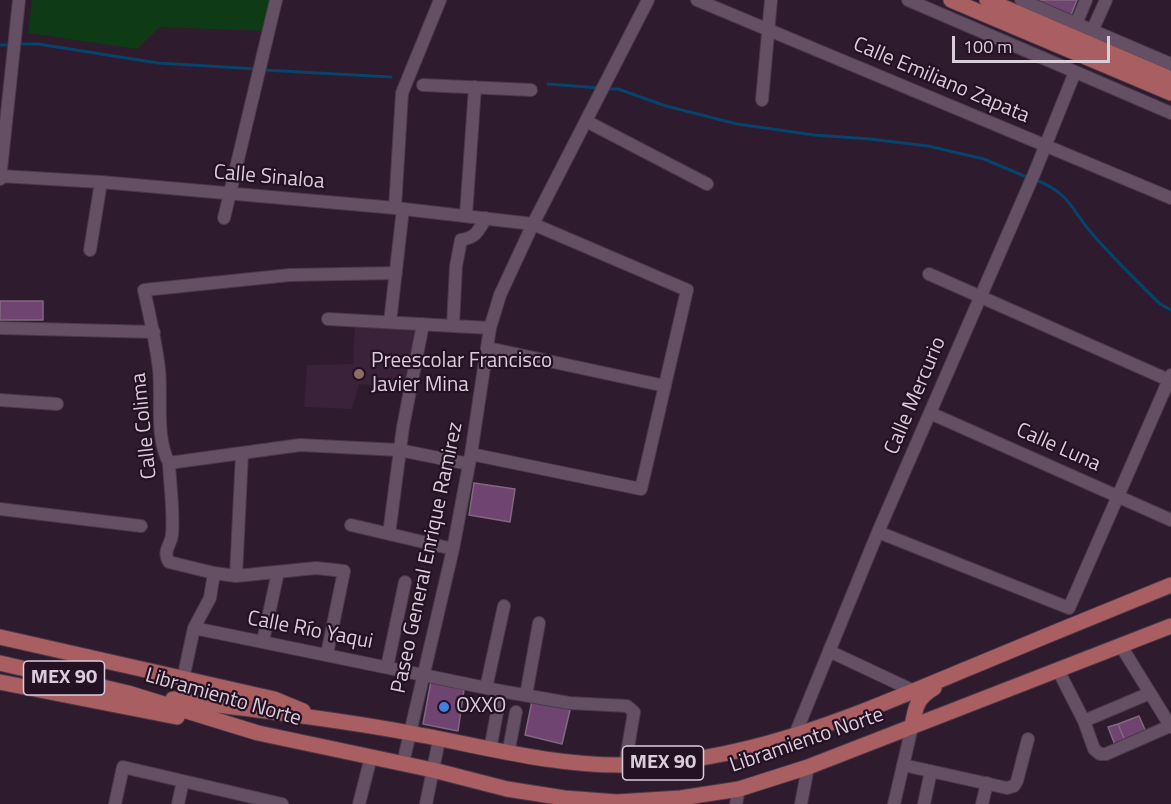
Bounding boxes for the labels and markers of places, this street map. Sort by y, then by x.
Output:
place label: Preescolar Francisco Javier Mina [371,349,552,399]
marker: Preescolar Francisco Javier Mina [352,367,366,381]
place label: OXXO [456,694,506,720]
marker: OXXO [437,700,451,714]

